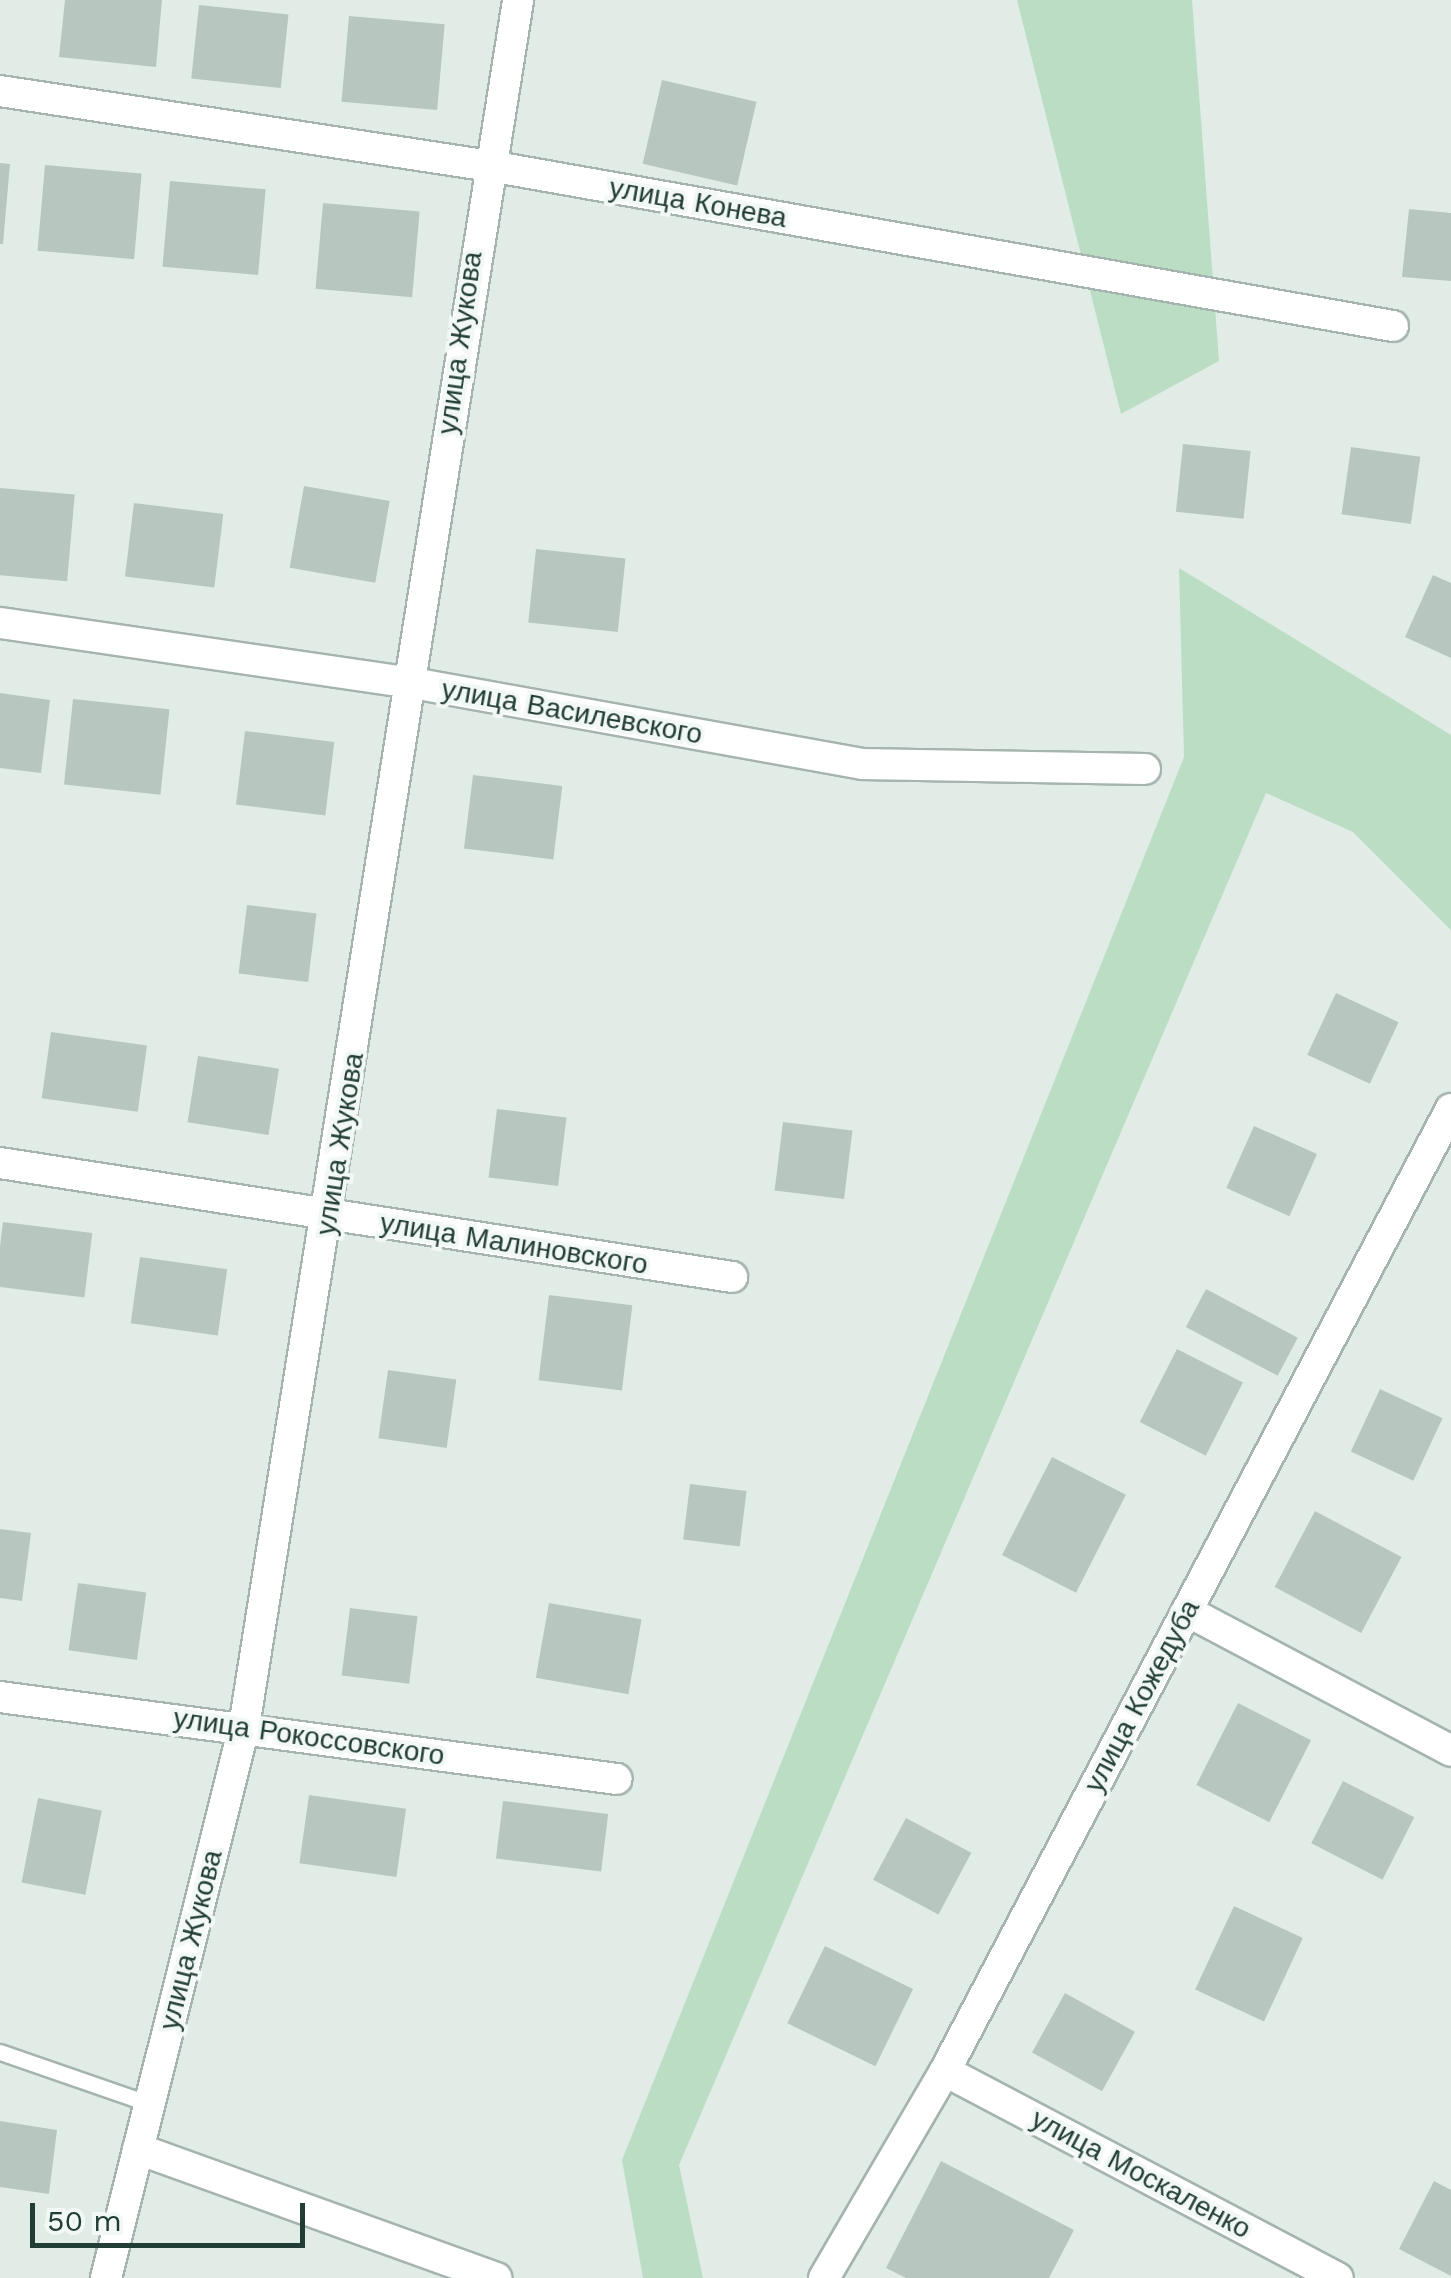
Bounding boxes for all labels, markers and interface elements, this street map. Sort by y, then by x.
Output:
street label: улица Конева [607,171,789,235]
street label: улица Жукова [431,249,489,437]
street label: улица Василевского [439,673,705,751]
street label: улица Жукова [309,1050,371,1238]
street label: улица Малиновского [378,1206,650,1282]
street label: улица Кожедуба [1077,1594,1207,1798]
street label: улица Рокоссовского [171,1701,447,1773]
street label: улица Жукова [152,1847,230,2033]
street label: улица Москаленко [1026,2102,1256,2246]
scale bar [35,2183,310,2245]
text: 50 m [47,2203,122,2238]

